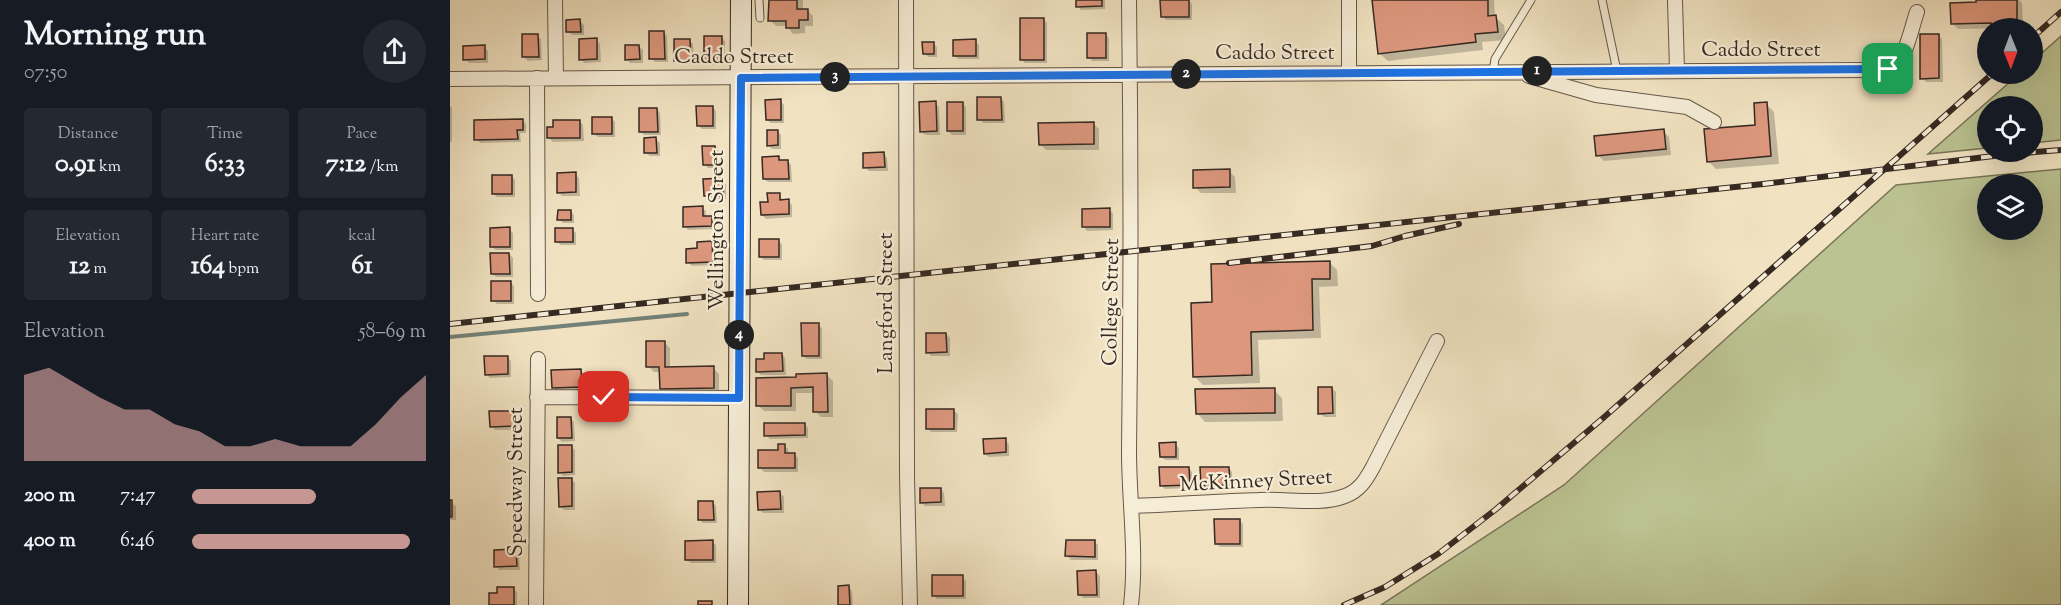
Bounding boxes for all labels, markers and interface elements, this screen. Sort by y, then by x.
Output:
text: Morning run [24,12,206,60]
north arrow [1977,18,2043,84]
map controls [1977,18,2043,240]
button: share [363,20,426,83]
street label: Caddo Street [1701,36,1821,66]
street label: Caddo Street [1215,39,1335,69]
street label: Caddo Street [674,43,794,73]
pin [1862,43,1913,94]
icon: arrive [1871,52,1904,85]
pin: 1 [1522,56,1552,86]
text: 07:50 [24,59,67,88]
pin: 2 [1171,59,1201,89]
text: 1 [1534,59,1540,82]
pin: 3 [820,62,850,92]
text: 2 [1182,62,1190,85]
text: 3 [832,65,838,88]
button: locate [1977,96,2043,162]
text: Distance [58,123,118,146]
text: Time [207,123,243,146]
text: Pace [347,123,377,146]
text: 0.91 [55,146,96,183]
text: 6:33 [205,146,245,183]
text: 7:12 [325,146,366,183]
street label: Wellington Street [703,150,733,310]
text: km [96,156,121,179]
text: /km [366,156,399,179]
button: layers [1977,174,2043,240]
text: Elevation [56,225,120,248]
text: Heart rate [191,225,259,248]
text: kcal [348,225,376,248]
street label: Langford Street [872,232,902,374]
street label: College Street [1096,238,1128,366]
text: 12 [69,248,90,285]
text: 164 [191,248,225,285]
text: 61 [351,248,373,285]
text: m [90,258,107,281]
text: bpm [225,258,259,281]
text: Elevation [24,318,105,347]
text: 58–69 m [359,318,426,347]
pin: 4 [724,320,754,350]
text: 4 [735,323,743,346]
pin [578,371,629,422]
icon: check [587,380,620,413]
street label: Speedway Street [502,407,532,557]
street label: McKinney Street [1179,463,1333,501]
text: 200 m [24,482,75,511]
text: 7:47 [120,482,155,511]
text: 400 m [24,527,76,556]
text: 6:46 [120,527,155,556]

